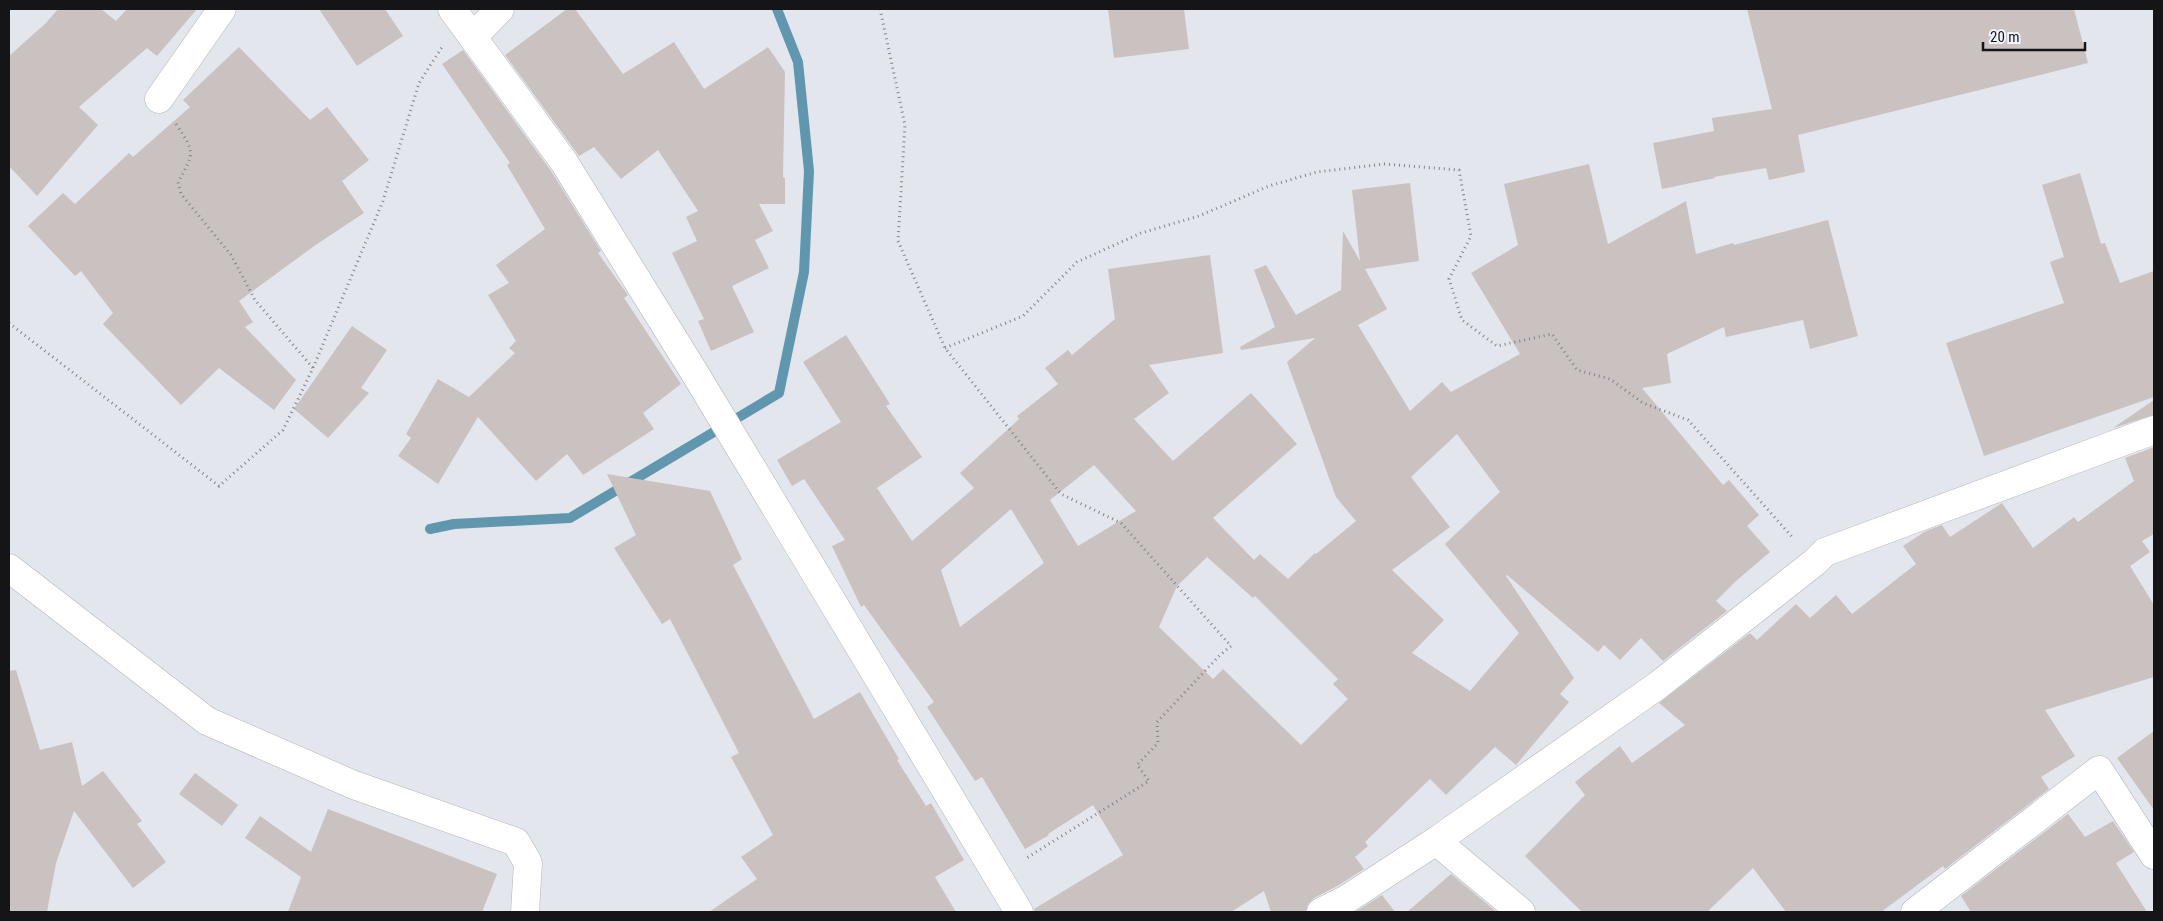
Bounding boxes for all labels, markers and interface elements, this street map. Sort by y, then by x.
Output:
scale bar [1983,20,2086,52]
text: 20 m [1990,28,2020,46]

